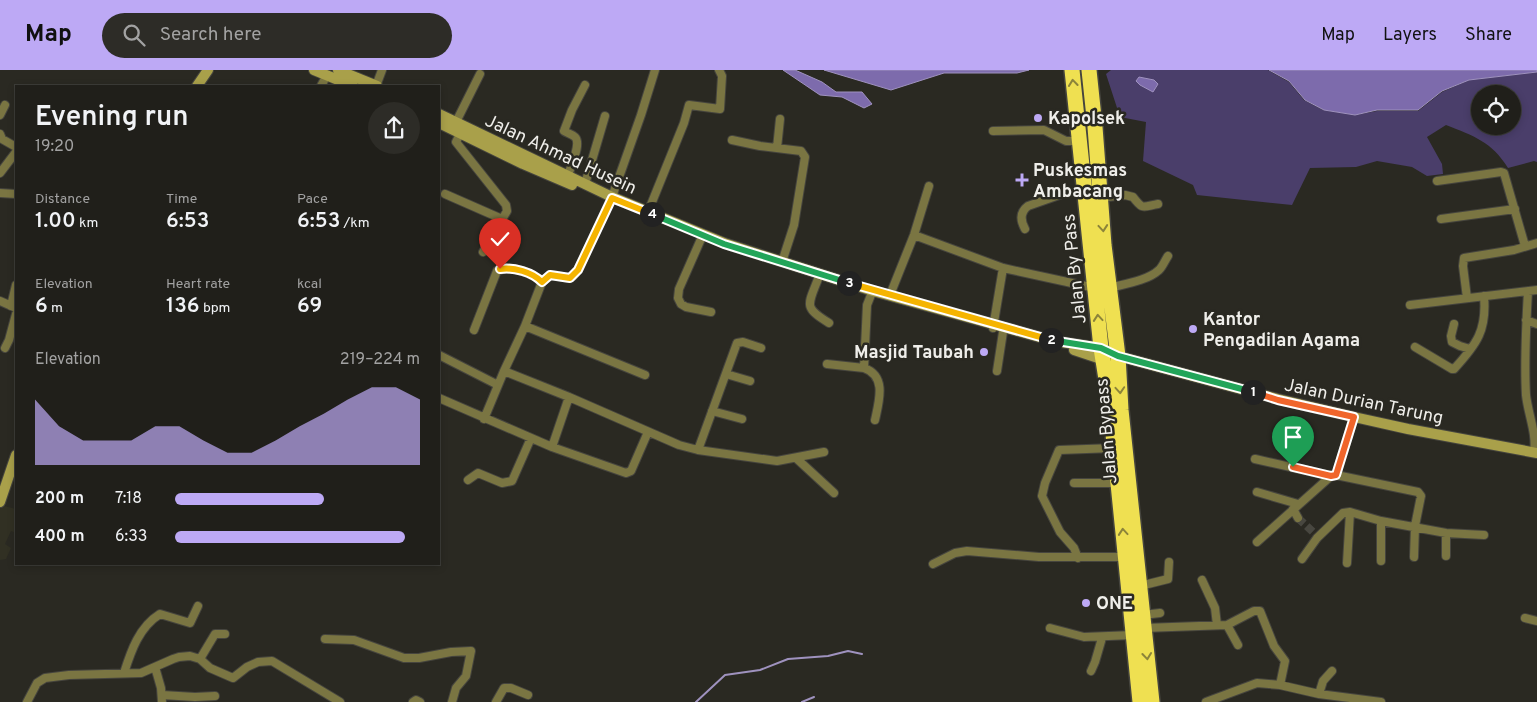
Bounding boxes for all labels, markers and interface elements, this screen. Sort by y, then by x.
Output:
search box [102,13,452,58]
text: Map [25,20,72,50]
icon: search [120,21,148,49]
text: Search here [160,23,261,47]
text: Map [1321,24,1355,47]
text: Layers [1383,24,1437,47]
text: Share [1465,24,1512,47]
one-way arrow [1068,79,1079,87]
map controls [1471,85,1521,135]
button: locate [1471,85,1521,135]
text: Evening run [35,100,189,136]
button: share [368,102,420,154]
place label: Kapolsek [1048,108,1125,131]
street label: Jalan Ahmad Husein [481,110,640,201]
marker: Kapolsek [1032,112,1044,124]
text: 19:20 [35,137,74,157]
place label: Puskesmas Ambacang [1033,160,1127,204]
marker: Puskesmas Ambacang [1015,173,1029,187]
text: Distance [35,191,90,208]
text: Time [166,191,197,208]
text: Pace [297,191,328,208]
pin: 4 [640,202,664,226]
text: 4 [648,206,657,223]
text: 1.00 [35,208,76,235]
text: 6:53 [166,208,209,235]
text: 6:53 [297,208,340,235]
street label: Jalan By Pass [1058,213,1093,325]
text: km [76,215,98,232]
text: /km [340,215,370,232]
pin [479,218,521,269]
one-way arrow [1097,224,1108,232]
icon: check [486,225,514,253]
pin: 3 [836,270,862,296]
text: 3 [845,275,854,292]
text: Elevation [35,276,93,293]
text: Heart rate [166,276,230,293]
text: kcal [297,276,322,293]
text: 6 [35,293,48,320]
text: 136 [166,293,200,320]
text: 69 [297,293,322,320]
text: m [48,300,63,317]
text: bpm [200,300,230,317]
place label: Kantor Pengadilan Agama [1203,309,1360,353]
one-way arrow [1093,314,1104,322]
marker: Kantor Pengadilan Agama [1187,323,1199,335]
pin: 2 [1038,328,1064,352]
text: 2 [1047,332,1056,349]
place label: Masjid Taubah [854,342,974,365]
marker: Masjid Taubah [978,346,990,358]
text: Elevation [35,350,101,370]
text: 219–224 m [340,350,420,370]
street label: Jalan Durian Tarung [1282,374,1445,431]
street label: Jalan Bypass [1091,377,1124,485]
pin: 1 [1240,380,1266,404]
text: 1 [1251,384,1256,401]
one-way arrow [1114,386,1125,394]
pin [1272,416,1314,467]
icon: arrive [1279,423,1307,451]
text: 200 m [35,489,84,509]
text: 7:18 [115,489,142,509]
text: 400 m [35,527,84,547]
text: 6:33 [115,527,147,547]
one-way arrow [1117,527,1128,535]
place label: ONE [1096,593,1133,616]
marker: ONE [1080,597,1092,609]
one-way arrow [1141,652,1152,660]

